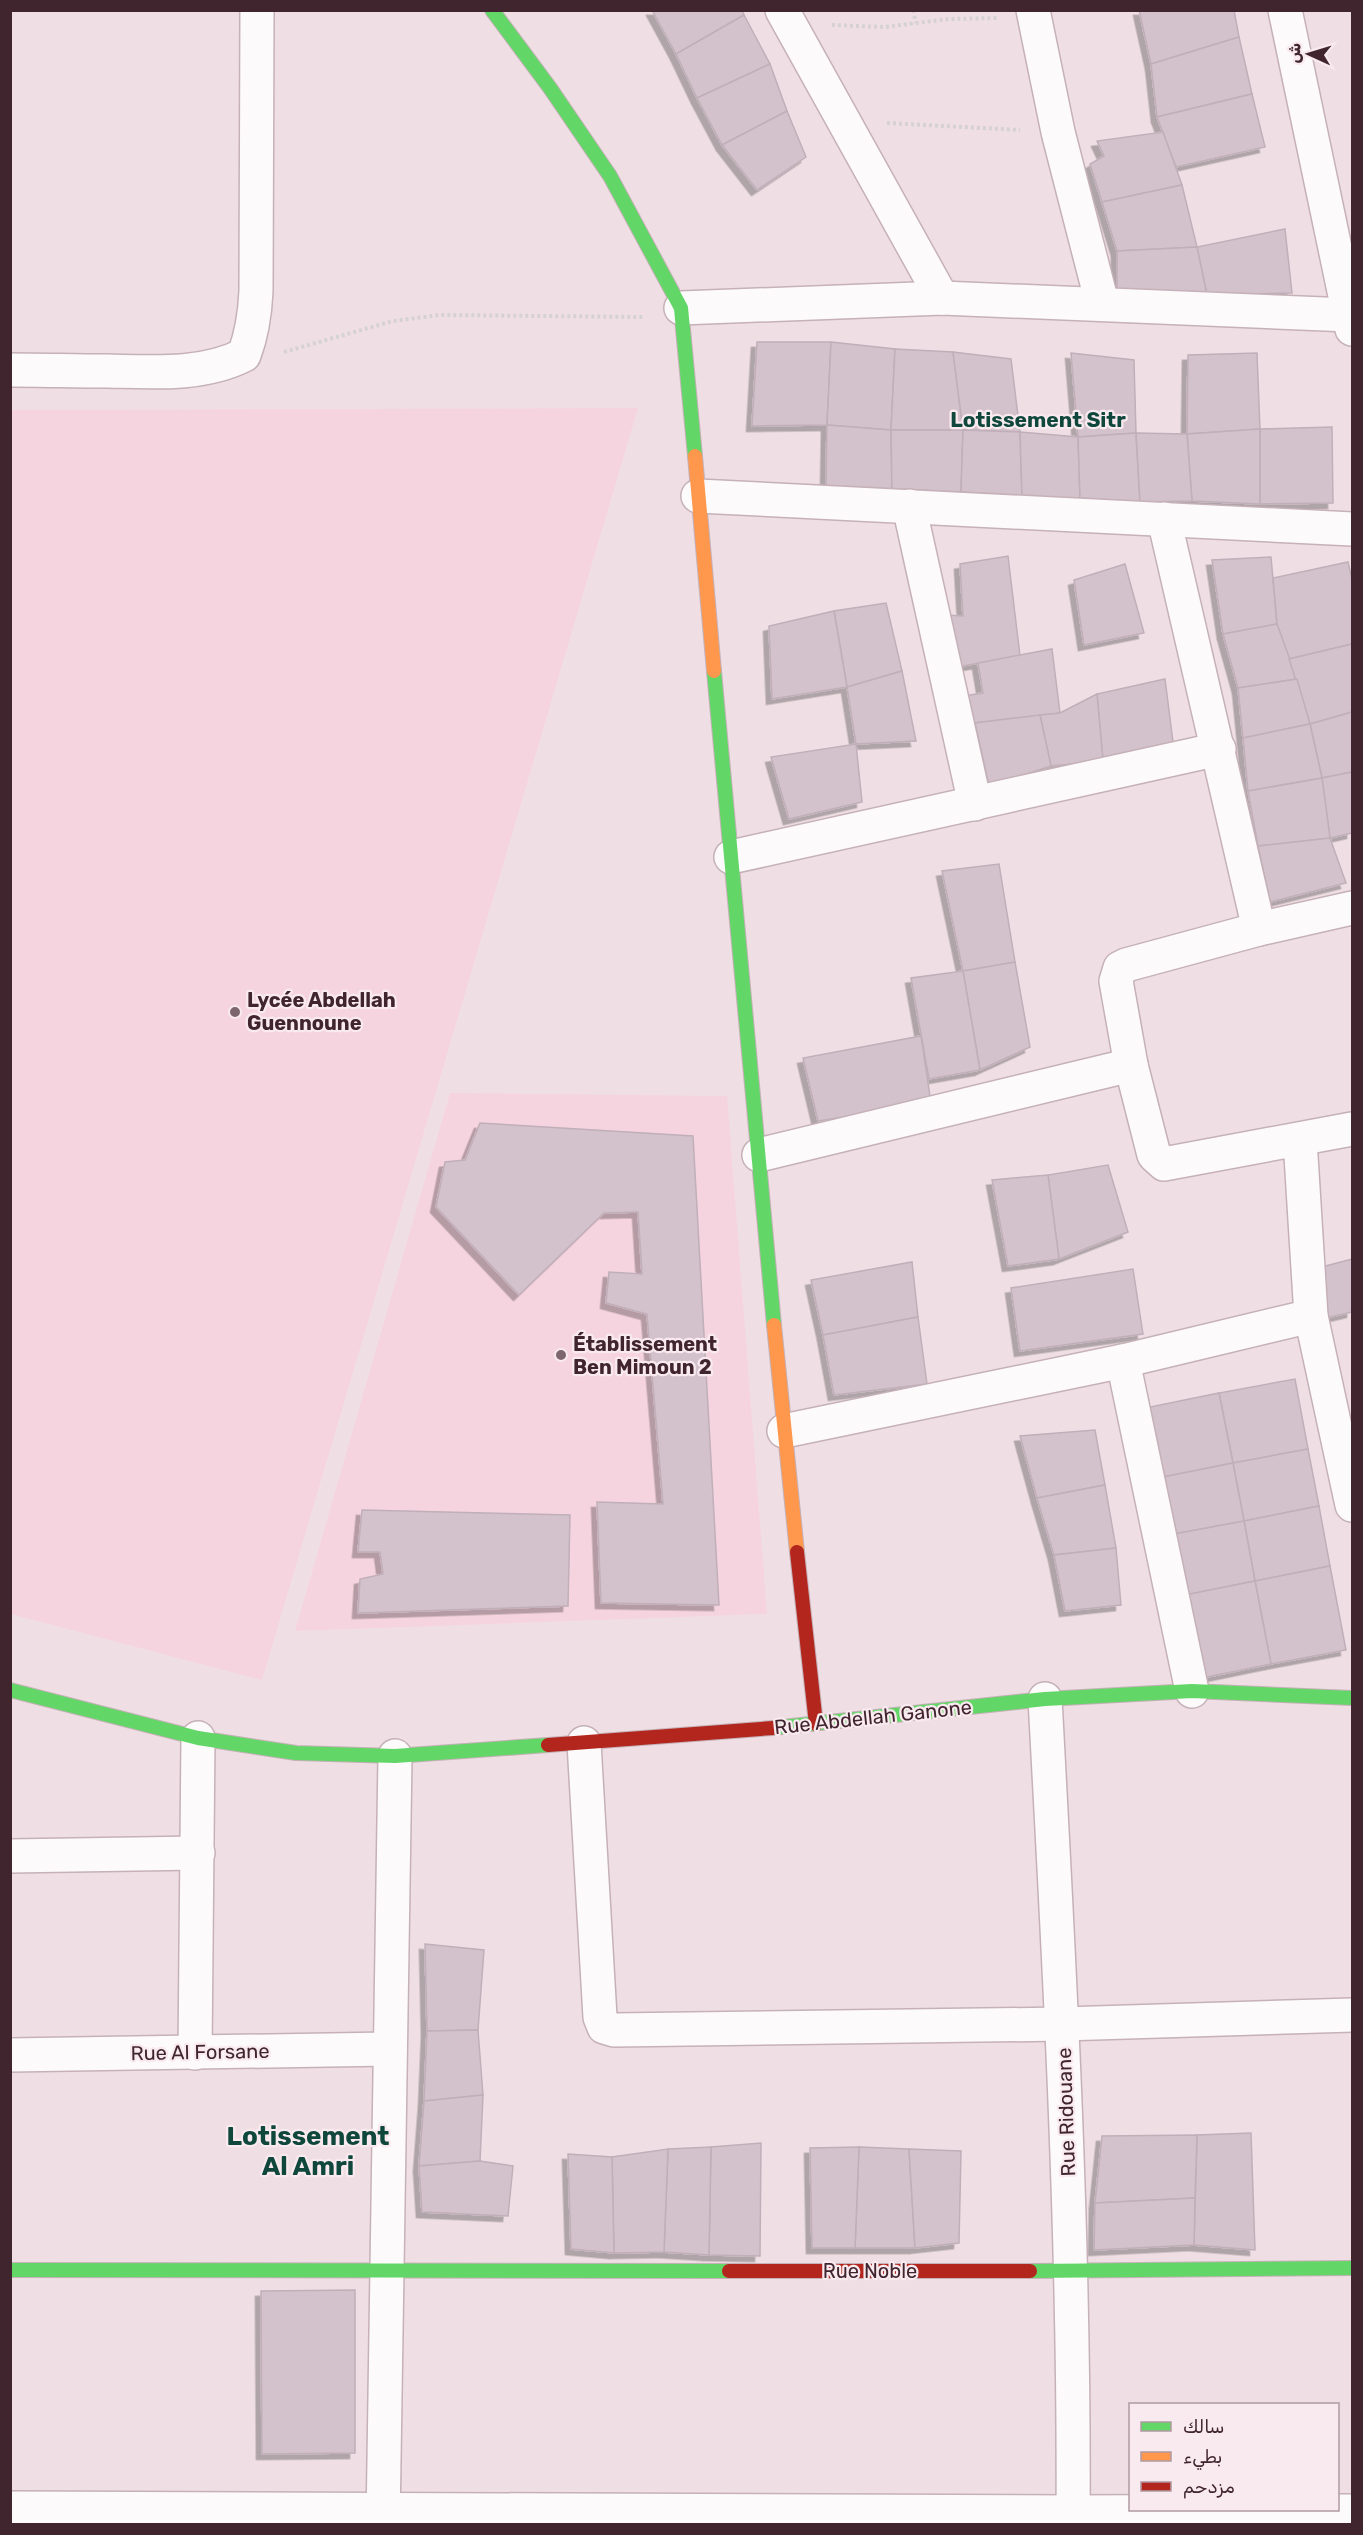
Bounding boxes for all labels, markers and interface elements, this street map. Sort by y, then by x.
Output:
north arrow [1279,24,1339,84]
text: ش [1284,42,1305,64]
district label: Lotissement Sitr [950,407,1126,432]
place label: Lycée Abdellah Guennoune [247,988,396,1035]
marker: Lycée Abdellah Guennoune [228,1005,242,1019]
place label: Établissement Ben Mimoun 2 [573,1332,717,1379]
marker: Établissement Ben Mimoun 2 [554,1348,568,1362]
street label: Rue Abdellah Ganone [773,1695,973,1739]
street label: Rue Al Forsane [130,2039,270,2065]
street label: Rue Ridouane [1052,2047,1080,2177]
district label: Lotissement Al Amri [227,2121,389,2182]
street label: Rue Noble [823,2259,917,2283]
legend [1129,2403,1339,2511]
text: سالك [1183,2416,1224,2438]
text: بطيء [1183,2446,1222,2470]
text: مزدحم [1183,2476,1235,2499]

